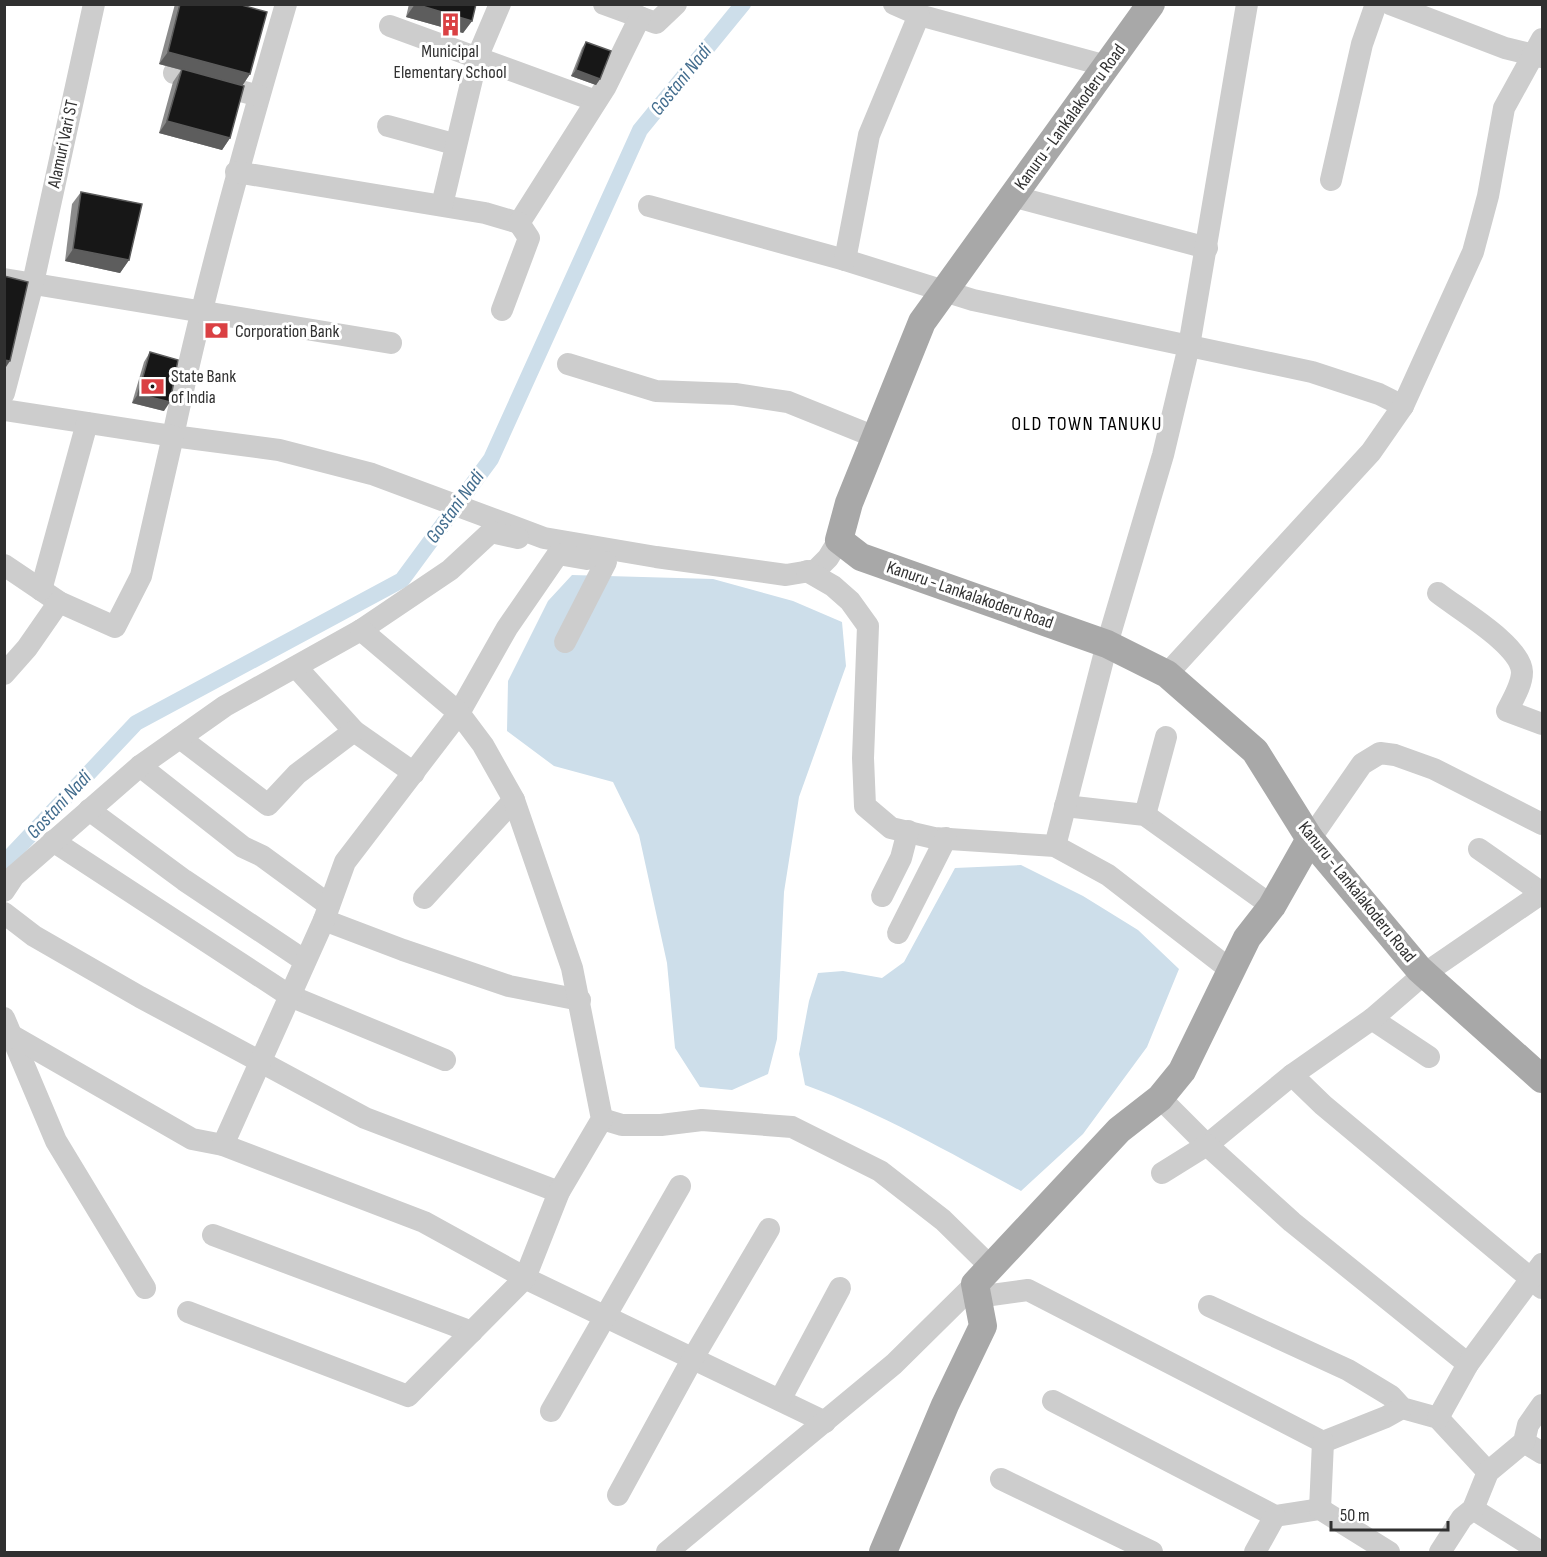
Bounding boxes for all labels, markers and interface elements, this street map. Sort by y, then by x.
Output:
building icon: Municipal Elementary School [437,12,463,38]
water label: Gostani Nadi [645,39,718,120]
street label: Kanuru - Lankalakoderu Road [1010,40,1130,194]
place label: Municipal Elementary School [394,41,506,83]
street label: Alamuri Vari ST [43,98,83,191]
bank icon: Corporation Bank [204,318,230,344]
place label: Corporation Bank [235,321,340,342]
place label: State Bank of India [171,366,236,408]
bank icon: State Bank of India [140,373,166,399]
district label: OLD TOWN TANUKU [1011,412,1163,436]
water label: Gostani Nadi [421,465,490,548]
street label: Kanuru - Lankalakoderu Road [884,557,1056,633]
water label: Gostani Nadi [22,765,97,844]
street label: Kanuru - Lankalakoderu Road [1294,817,1420,967]
scale bar [1331,1494,1448,1532]
text: 50 m [1340,1505,1370,1526]

